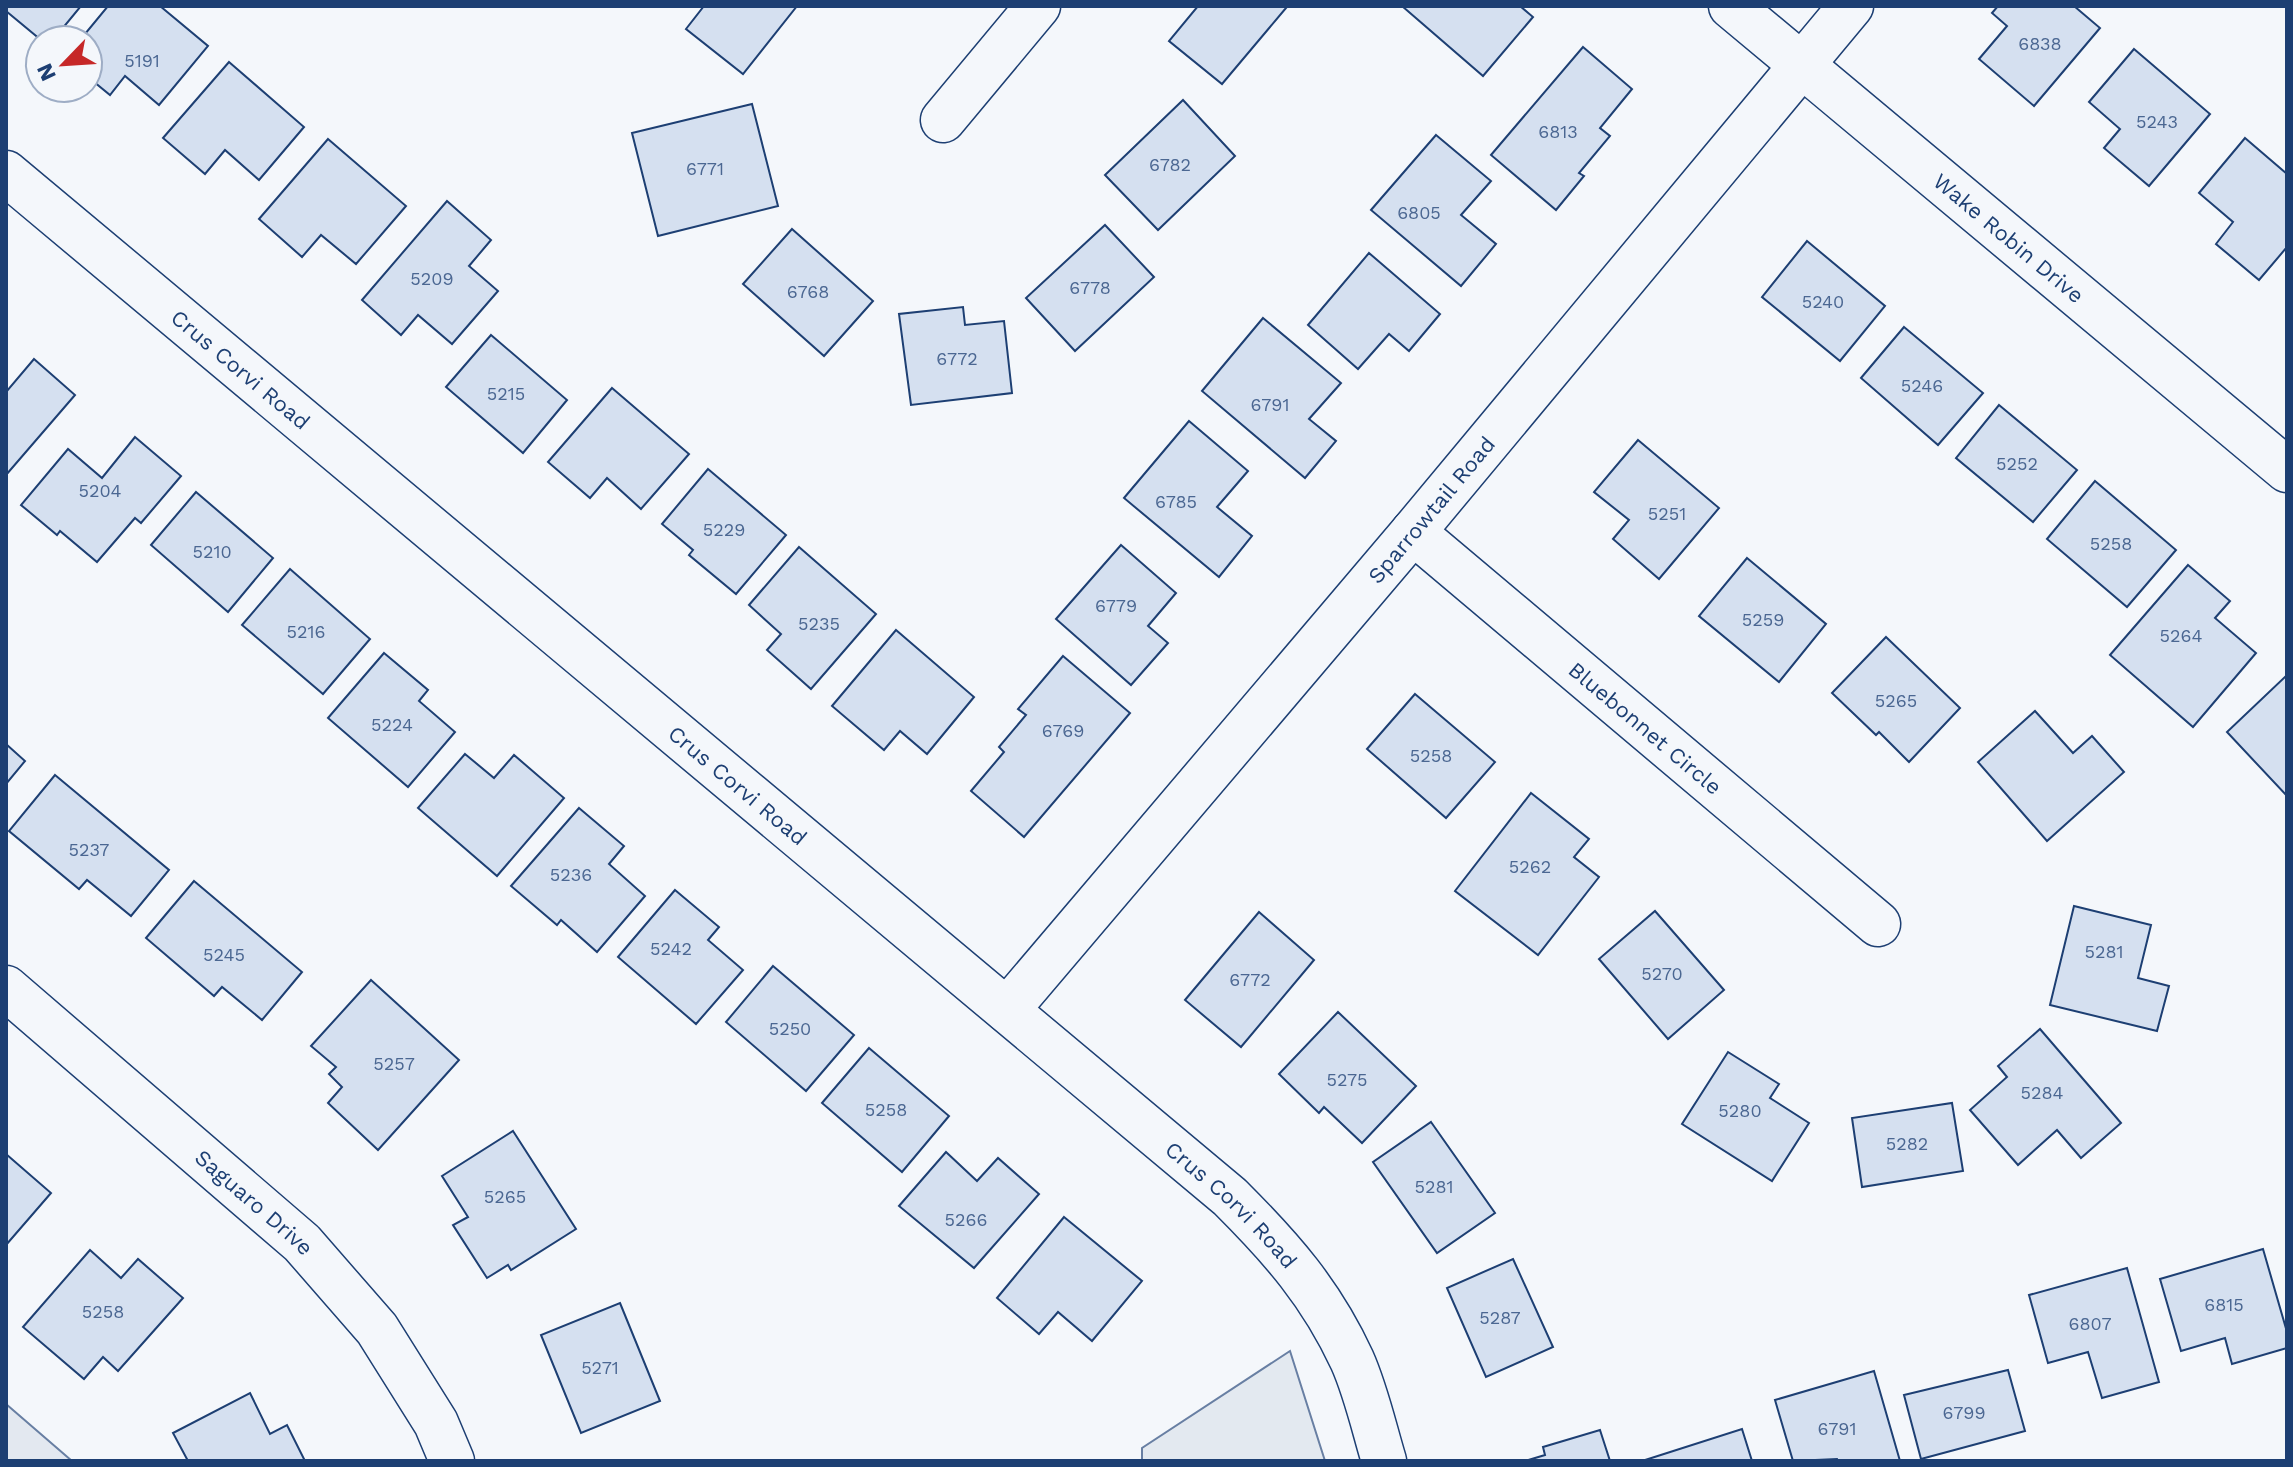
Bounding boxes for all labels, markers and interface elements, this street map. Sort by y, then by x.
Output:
north arrow [24,24,104,104]
house number: 6838 [2018,33,2062,54]
house number: 5191 [124,50,160,71]
text: N [32,60,61,85]
house number: 5243 [2136,111,2178,132]
house number: 6813 [1538,121,1578,142]
house number: 6782 [1149,154,1191,175]
house number: 6771 [686,158,724,179]
street label: Wake Robin Drive [1928,168,2089,308]
house number: 6805 [1397,202,1441,223]
house number: 5209 [410,268,454,289]
house number: 6778 [1069,277,1111,298]
house number: 6768 [787,281,829,302]
house number: 5240 [1802,291,1844,312]
street label: Crus Corvi Road [166,305,315,435]
house number: 6772 [936,348,978,369]
house number: 5246 [1901,375,1943,396]
house number: 5215 [487,383,525,404]
house number: 6791 [1251,394,1290,415]
street label: Sparrowtail Road [1363,432,1500,588]
house number: 5252 [1996,453,2038,474]
house number: 5204 [78,480,122,501]
house number: 6785 [1155,491,1197,512]
house number: 5251 [1648,503,1686,524]
house number: 5229 [703,519,745,540]
house number: 5258 [2090,533,2132,554]
house number: 5210 [192,541,232,562]
house number: 6779 [1095,595,1137,616]
house number: 5259 [1742,609,1784,630]
house number: 5235 [798,613,840,634]
house number: 5216 [287,621,325,642]
house number: 5264 [2160,625,2202,646]
street label: Bluebonnet Circle [1564,657,1727,800]
house number: 5265 [1875,690,1917,711]
house number: 5224 [371,714,413,735]
house number: 6769 [1042,720,1084,741]
street label: Crus Corvi Road [663,721,812,850]
house number: 5258 [1410,745,1452,766]
house number: 5237 [69,839,109,860]
house number: 5262 [1509,856,1551,877]
house number: 5236 [550,864,592,885]
house number: 5242 [650,938,692,959]
house number: 5281 [2084,941,2124,962]
house number: 5245 [203,944,245,965]
house number: 5270 [1641,963,1683,984]
house number: 6772 [1229,969,1271,990]
house number: 5250 [769,1018,811,1039]
house number: 5257 [373,1053,415,1074]
house number: 5275 [1326,1069,1368,1090]
house number: 5284 [2020,1082,2064,1103]
house number: 5258 [865,1099,907,1120]
house number: 5280 [1718,1100,1762,1121]
house number: 5282 [1886,1133,1928,1154]
street label: Crus Corvi Road [1160,1136,1302,1273]
street label: Saguaro Drive [190,1145,319,1260]
house number: 5281 [1414,1176,1454,1197]
house number: 5265 [484,1186,526,1207]
house number: 5266 [945,1209,987,1230]
house number: 6815 [2204,1294,2244,1315]
house number: 5258 [82,1301,124,1322]
house number: 5287 [1479,1307,1521,1328]
house number: 6807 [2069,1313,2111,1334]
house number: 5271 [581,1357,619,1378]
house number: 6799 [1942,1402,1986,1423]
house number: 6791 [1818,1418,1857,1439]

